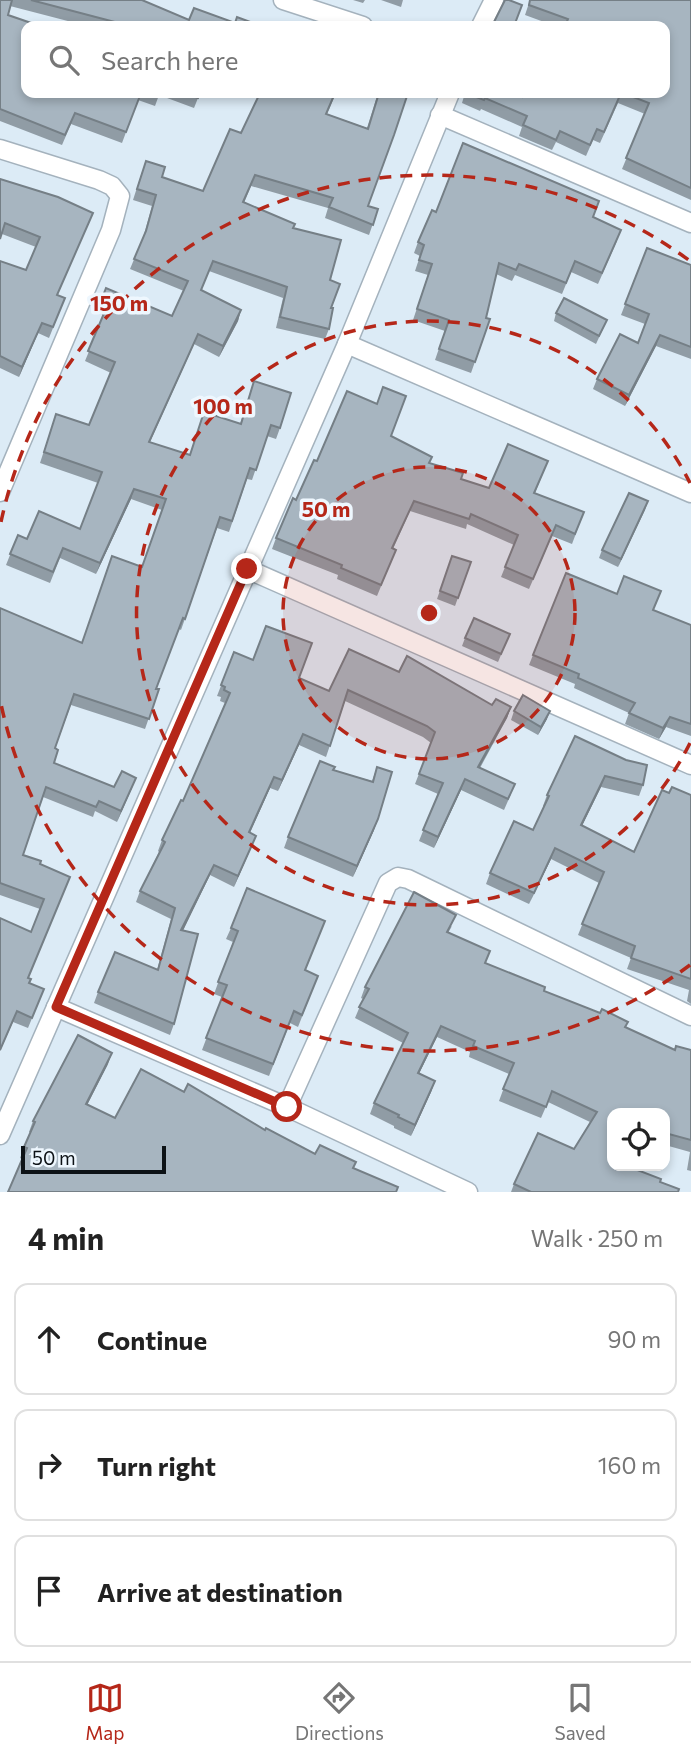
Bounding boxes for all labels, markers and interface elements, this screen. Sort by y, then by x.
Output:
search box [21,21,670,98]
icon: search [45,41,83,79]
text: Search here [101,44,239,75]
text: 150 m [90,290,148,315]
text: 100 m [193,393,253,418]
text: 50 m [302,496,350,521]
route end [231,553,262,584]
centre of rings [417,601,441,625]
route start [271,1091,302,1122]
map controls [607,1108,670,1171]
button: locate [607,1108,670,1171]
scale bar [21,1143,166,1175]
text: 50 m [32,1146,76,1169]
text: 4 min [28,1219,104,1256]
text: Walk · 250 m [531,1224,663,1252]
icon: ahead [30,1320,68,1358]
text: Continue [97,1324,207,1355]
text: 90 m [608,1325,661,1353]
icon: right [30,1446,68,1484]
text: Turn right [97,1450,216,1481]
text: 160 m [598,1451,661,1479]
icon: arrive [30,1572,68,1610]
text: Arrive at destination [97,1576,343,1607]
tab: Map [85,1679,124,1744]
tab: Directions [295,1679,384,1744]
tab: Saved [554,1679,606,1744]

